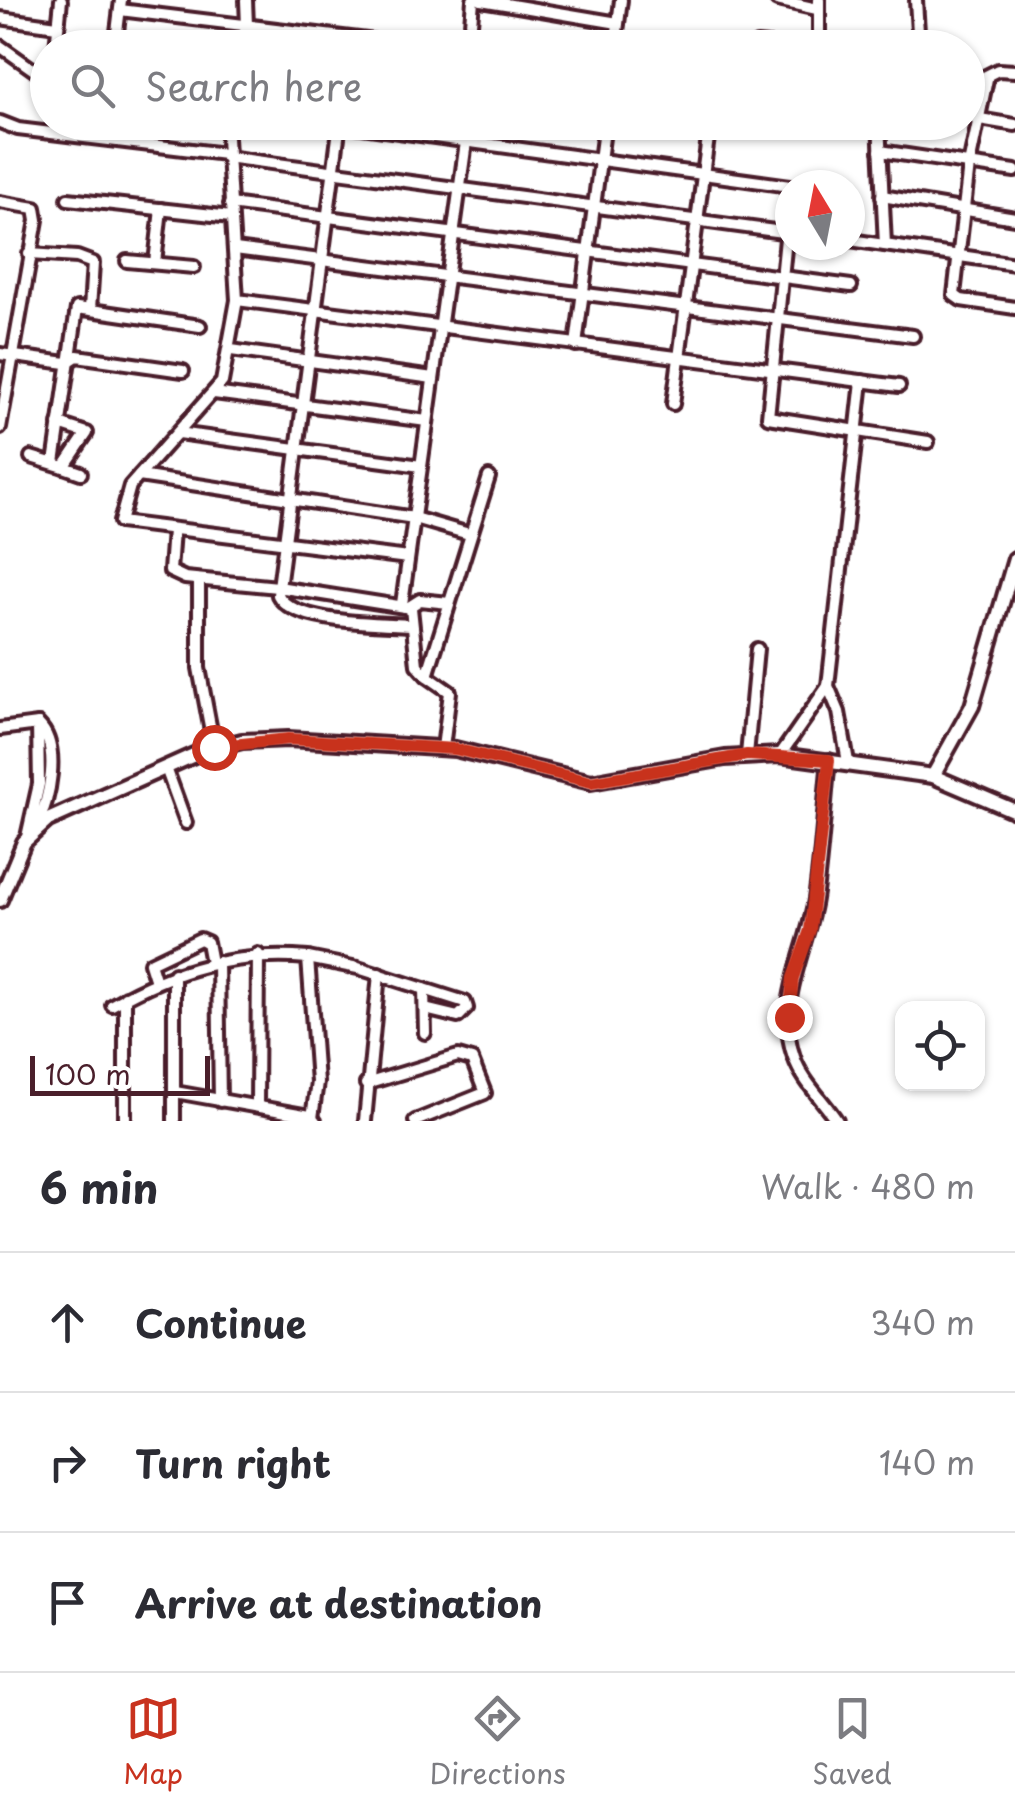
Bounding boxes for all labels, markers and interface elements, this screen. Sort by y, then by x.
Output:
search box [30,30,985,140]
text: Search here [145,57,362,114]
icon: search [65,58,120,113]
north arrow [775,170,865,260]
route start [192,725,238,771]
route end [767,995,813,1041]
map controls [895,1001,985,1091]
button: locate [895,1001,985,1091]
scale bar [30,1051,210,1096]
text: 100 m [45,1052,131,1095]
text: 6 min [40,1155,159,1218]
text: Walk · 480 m [761,1162,975,1210]
text: Continue [135,1294,306,1351]
icon: ahead [40,1295,95,1350]
text: 340 m [870,1298,975,1346]
text: Turn right [135,1434,331,1491]
icon: right [40,1435,95,1490]
text: 140 m [879,1438,975,1486]
text: Arrive at destination [135,1574,543,1631]
icon: arrive [40,1575,95,1630]
tab: Map [123,1691,183,1794]
tab: Directions [430,1691,566,1794]
tab: Saved [812,1691,892,1794]

